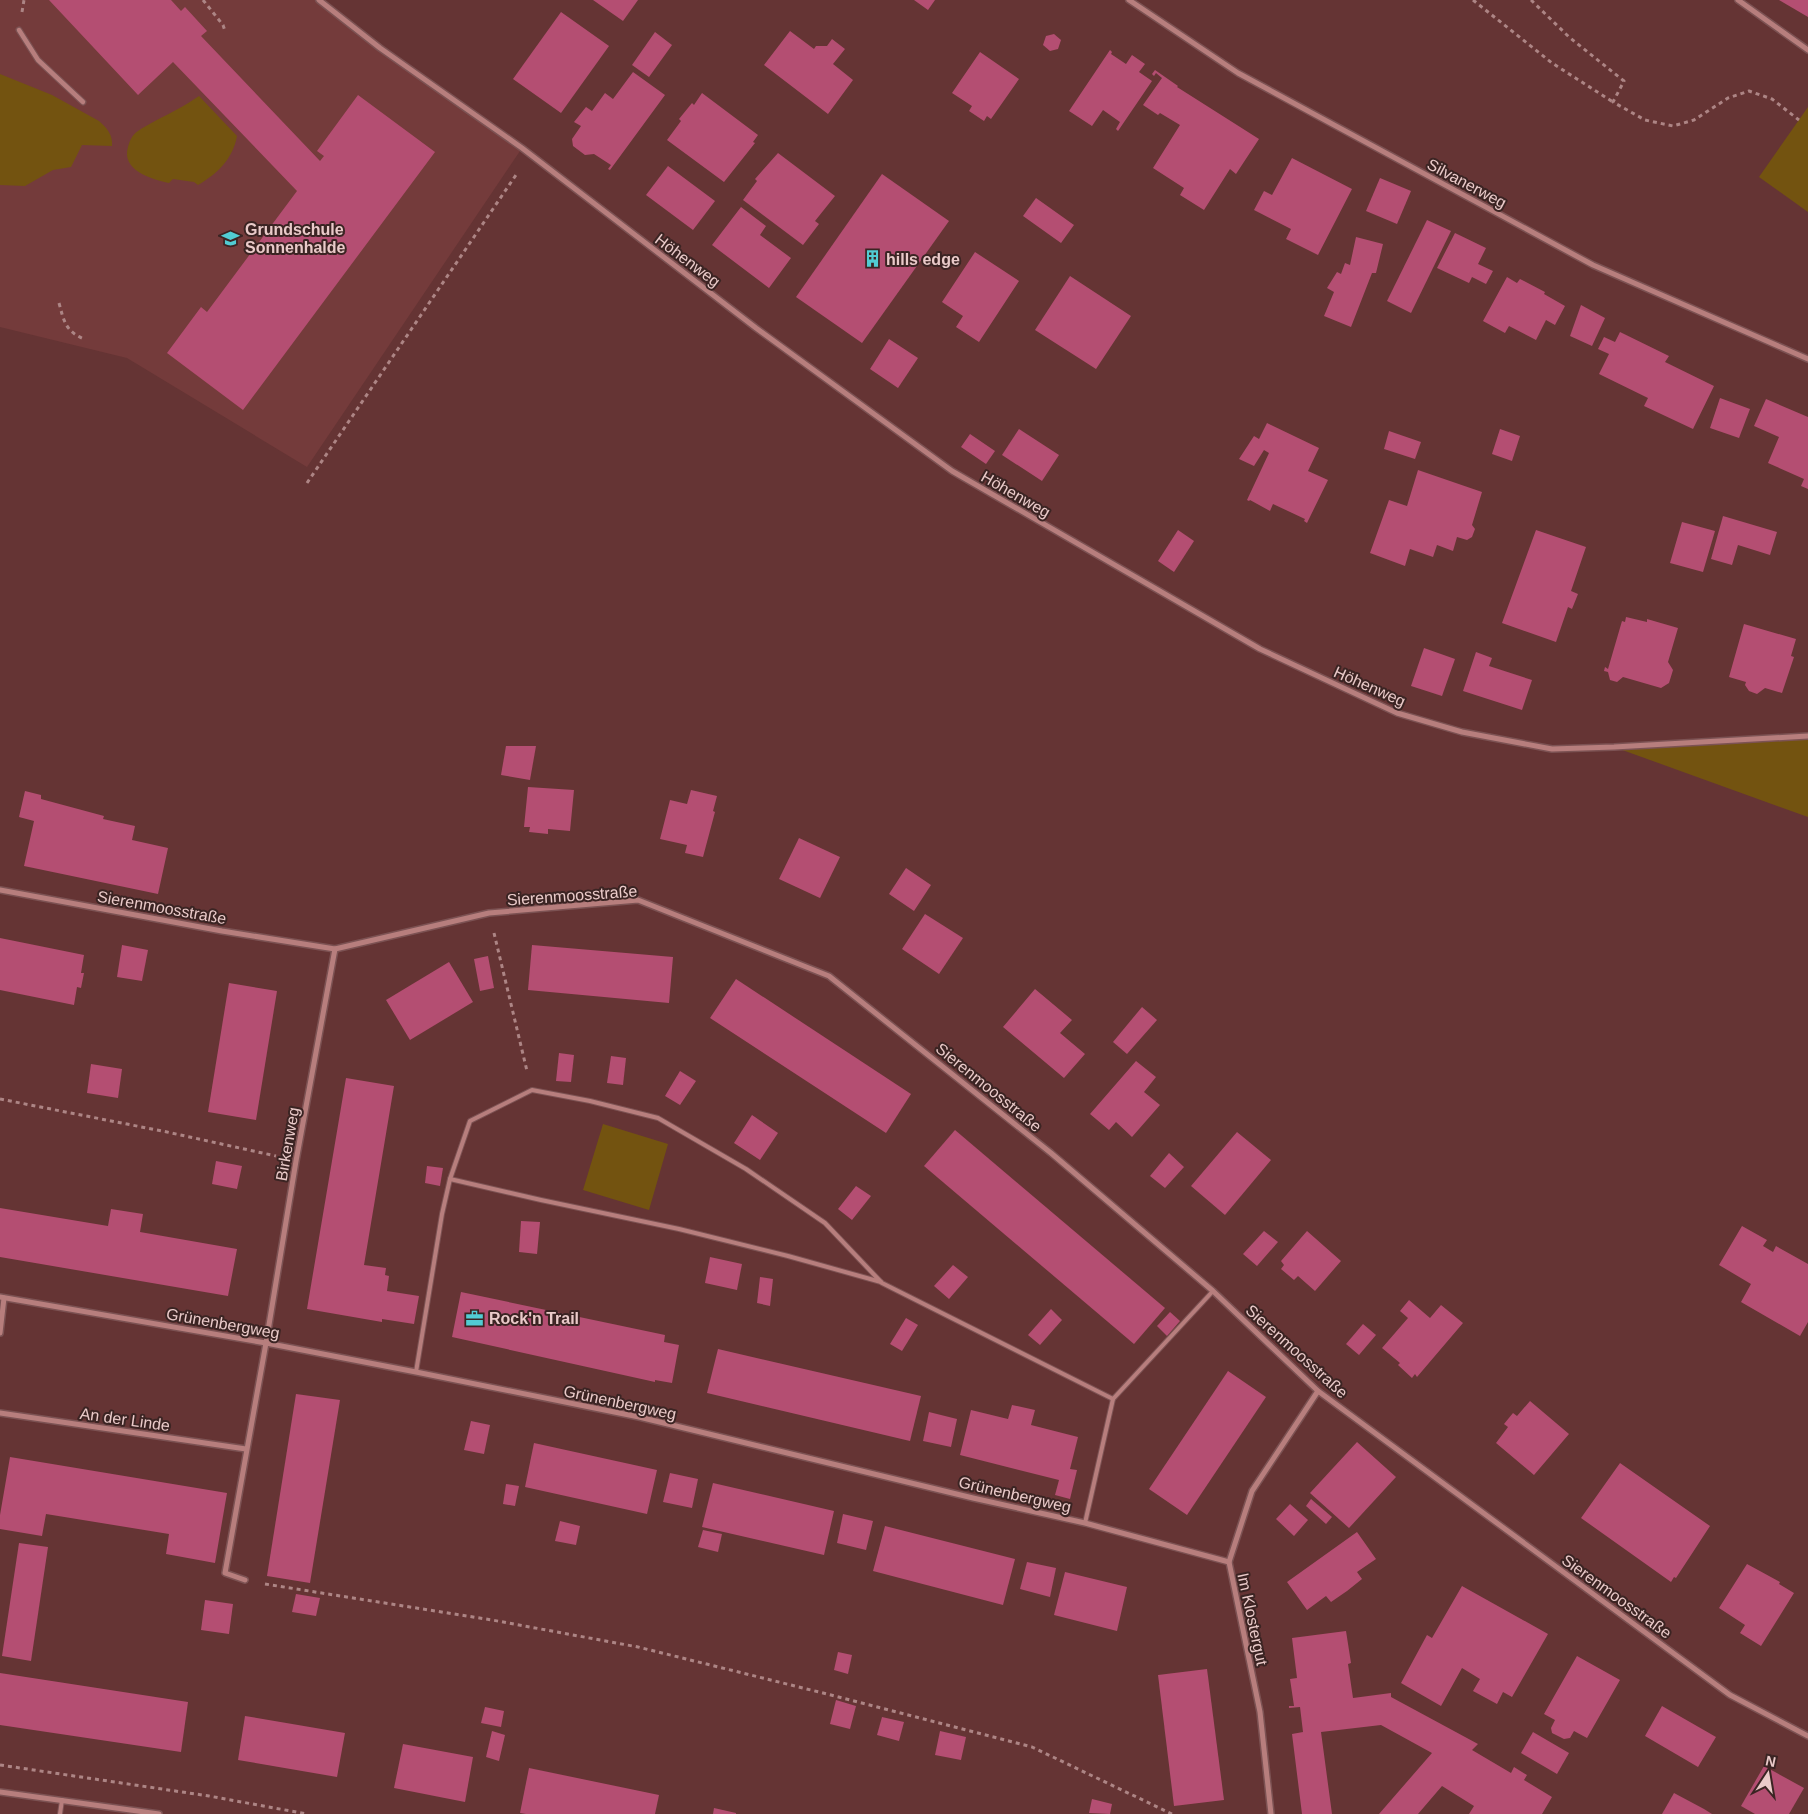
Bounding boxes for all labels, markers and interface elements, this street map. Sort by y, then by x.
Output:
street label: Silvanerweg [1424,155,1509,211]
place label: Grundschule Sonnenhalde [245,221,346,256]
school or university icon: Grundschule Sonnenhalde [221,228,241,248]
street label: Höhenweg [652,231,723,290]
building icon: hills edge [862,249,882,269]
place label: hills edge [886,251,960,268]
street label: Höhenweg [978,468,1053,521]
street label: Höhenweg [1331,663,1408,710]
street label: Sierenmoosstraße [506,882,638,909]
street label: Sierenmoosstraße [96,888,228,927]
street label: Sierenmoosstraße [933,1040,1045,1135]
street label: Birkenweg [273,1106,302,1182]
street label: Sierenmoosstraße [1242,1301,1351,1401]
street label: Grünenbergweg [165,1305,281,1342]
office icon: Rock'n Trail [465,1308,485,1328]
place label: Rock'n Trail [489,1310,579,1327]
street label: Grünenbergweg [562,1382,678,1423]
street label: An der Linde [79,1405,171,1434]
street label: Grünenbergweg [957,1473,1073,1516]
street label: Sierenmoosstraße [1559,1551,1675,1642]
street label: Im Klostergut [1234,1571,1271,1668]
north arrow [1743,1749,1793,1799]
text: N [1764,1752,1777,1770]

